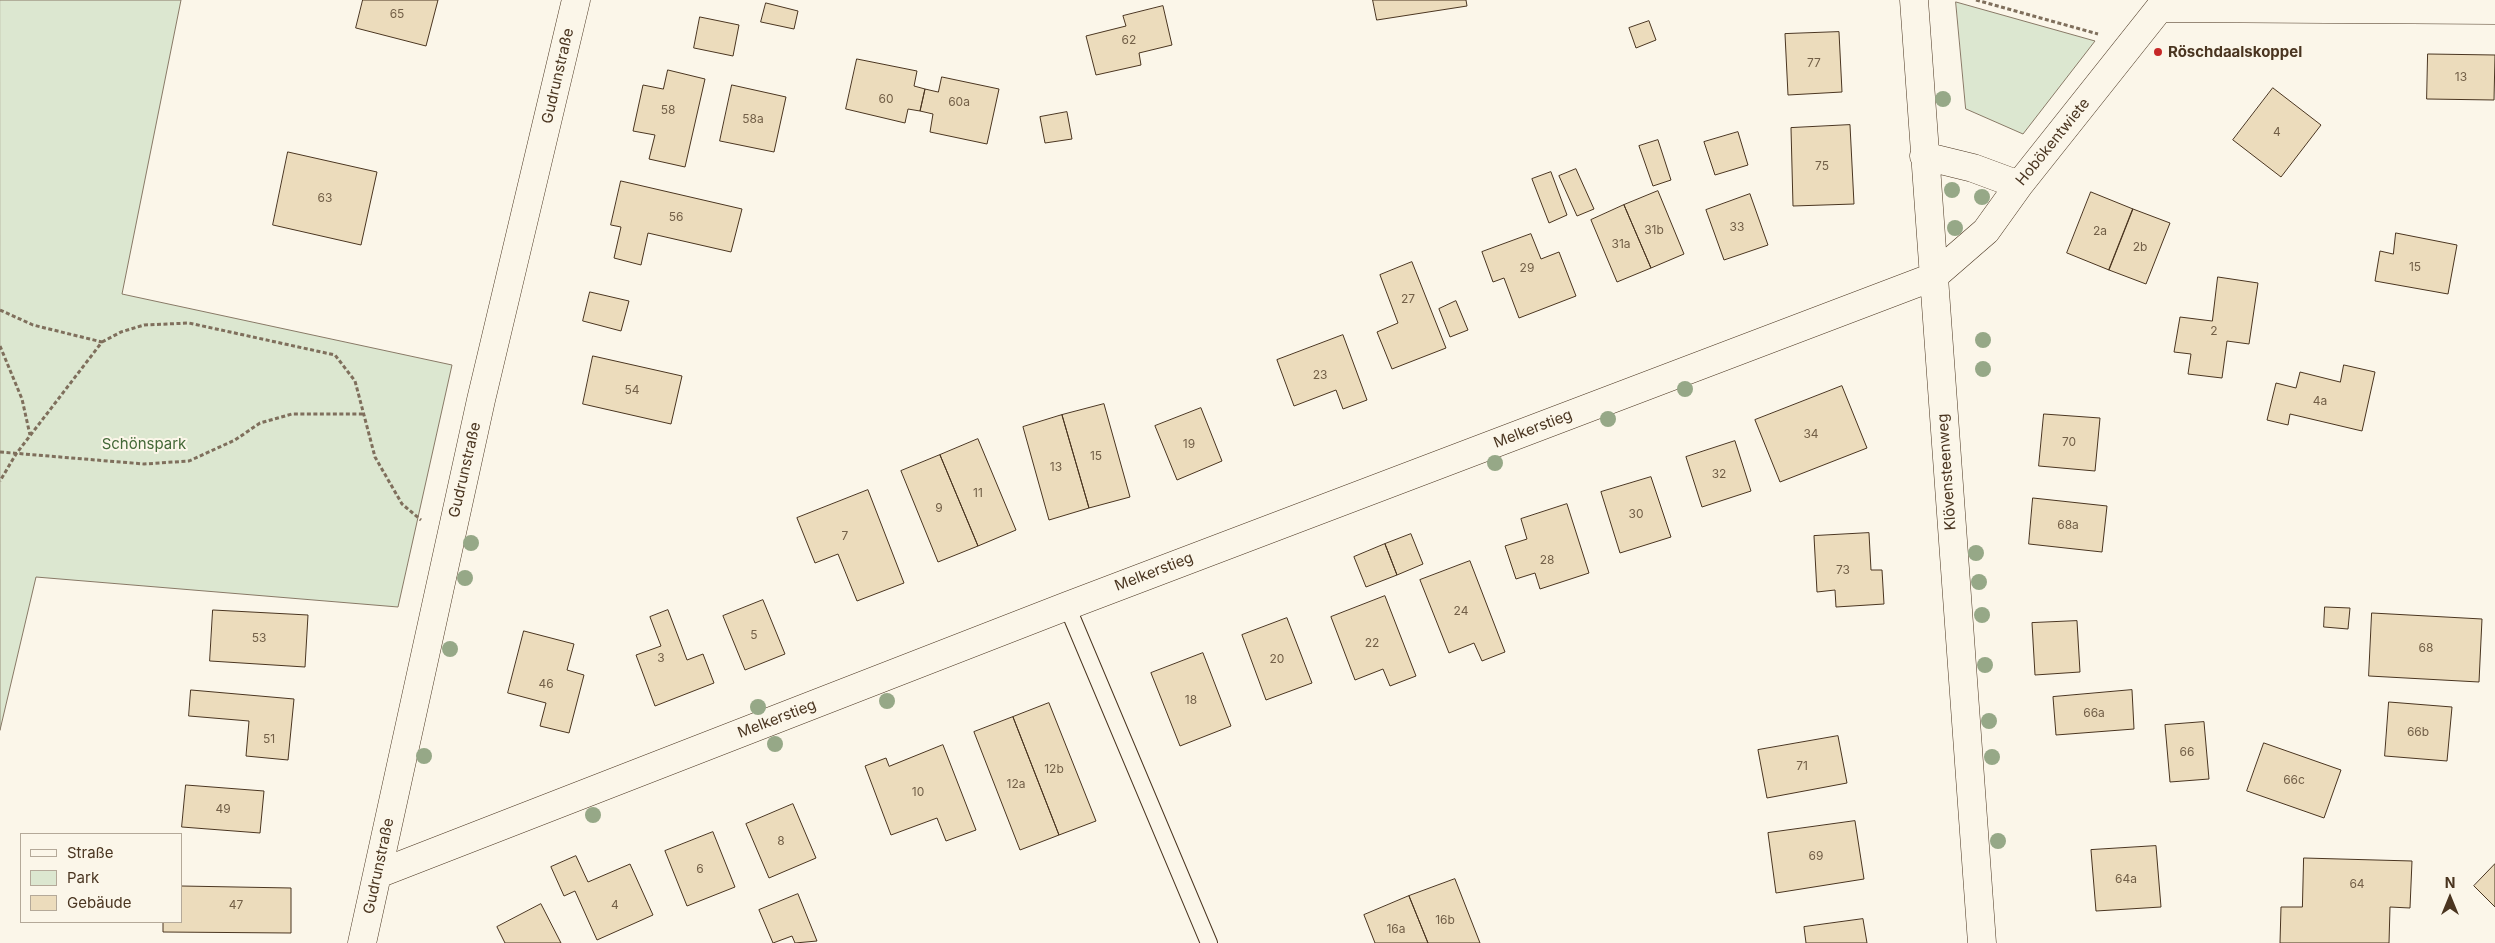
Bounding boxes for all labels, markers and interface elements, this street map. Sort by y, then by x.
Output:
house number: 65 [390,7,404,21]
street label: Gudrunstraße [538,26,578,126]
house number: 62 [1122,33,1136,47]
place label: Röschdaalskoppel [2168,43,2302,61]
marker: Röschdaalskoppel [2152,46,2164,58]
house number: 77 [1807,56,1821,70]
house number: 13 [2455,70,2467,84]
house number: 60 [878,92,894,106]
house number: 60a [948,95,970,109]
street label: Hobökentwiete [2012,95,2094,189]
house number: 58 [661,103,675,117]
house number: 58a [742,112,764,126]
house number: 4 [2273,125,2281,139]
house number: 75 [1815,159,1829,173]
house number: 63 [318,191,332,205]
house number: 56 [669,210,683,224]
house number: 33 [1730,220,1744,234]
house number: 31b [1644,223,1664,237]
house number: 2a [2093,224,2107,238]
house number: 31a [1611,237,1631,251]
house number: 2b [2133,240,2147,254]
house number: 15 [2409,260,2421,274]
house number: 29 [1520,261,1534,275]
house number: 27 [1401,292,1415,306]
house number: 2 [2210,324,2218,338]
house number: 23 [1313,368,1327,382]
house number: 54 [624,383,640,397]
house number: 4a [2313,394,2327,408]
street label: Melkerstieg [1491,406,1575,452]
street label: Klövensteenweg [1934,413,1960,531]
street label: Gudrunstraße [445,420,485,520]
house number: 34 [1803,427,1819,441]
park label: Schönspark [102,435,186,453]
house number: 70 [2062,435,2076,449]
house number: 19 [1183,437,1195,451]
house number: 15 [1090,449,1102,463]
house number: 13 [1050,460,1062,474]
house number: 32 [1712,467,1726,481]
house number: 11 [973,486,983,500]
house number: 9 [935,501,943,515]
house number: 30 [1629,507,1643,521]
house number: 68a [2057,518,2079,532]
house number: 7 [842,529,848,543]
street label: Melkerstieg [1112,549,1196,595]
house number: 28 [1540,553,1554,567]
house number: 73 [1836,563,1850,577]
house number: 24 [1454,604,1468,618]
house number: 5 [750,628,758,642]
house number: 53 [252,631,266,645]
house number: 22 [1365,636,1379,650]
house number: 68 [2419,641,2433,655]
house number: 3 [657,651,665,665]
house number: 20 [1270,652,1284,666]
house number: 46 [538,677,554,691]
house number: 18 [1185,693,1197,707]
street label: Melkerstieg [735,696,819,742]
house number: 66a [2083,706,2105,720]
house number: 66b [2407,725,2429,739]
house number: 51 [263,732,275,746]
house number: 66 [2180,745,2194,759]
house number: 71 [1796,759,1808,773]
house number: 12b [1044,762,1064,776]
house number: 66c [2283,773,2305,787]
house number: 12a [1007,777,1025,791]
house number: 10 [912,785,924,799]
house number: 49 [215,802,231,816]
street label: Gudrunstraße [360,816,398,916]
legend [20,833,182,923]
house number: 8 [777,834,785,848]
text: Straße [67,843,114,862]
house number: 69 [1809,849,1823,863]
house number: 6 [696,862,704,876]
text: Park [67,868,99,887]
house number: 64a [2115,872,2137,886]
north arrow [2425,873,2475,923]
text: N [2445,874,2455,891]
house number: 64 [2349,877,2365,891]
text: Gebäude [67,893,132,912]
house number: 47 [229,898,243,912]
house number: 4 [611,898,619,912]
house number: 16b [1435,913,1455,927]
house number: 16a [1386,922,1406,936]

